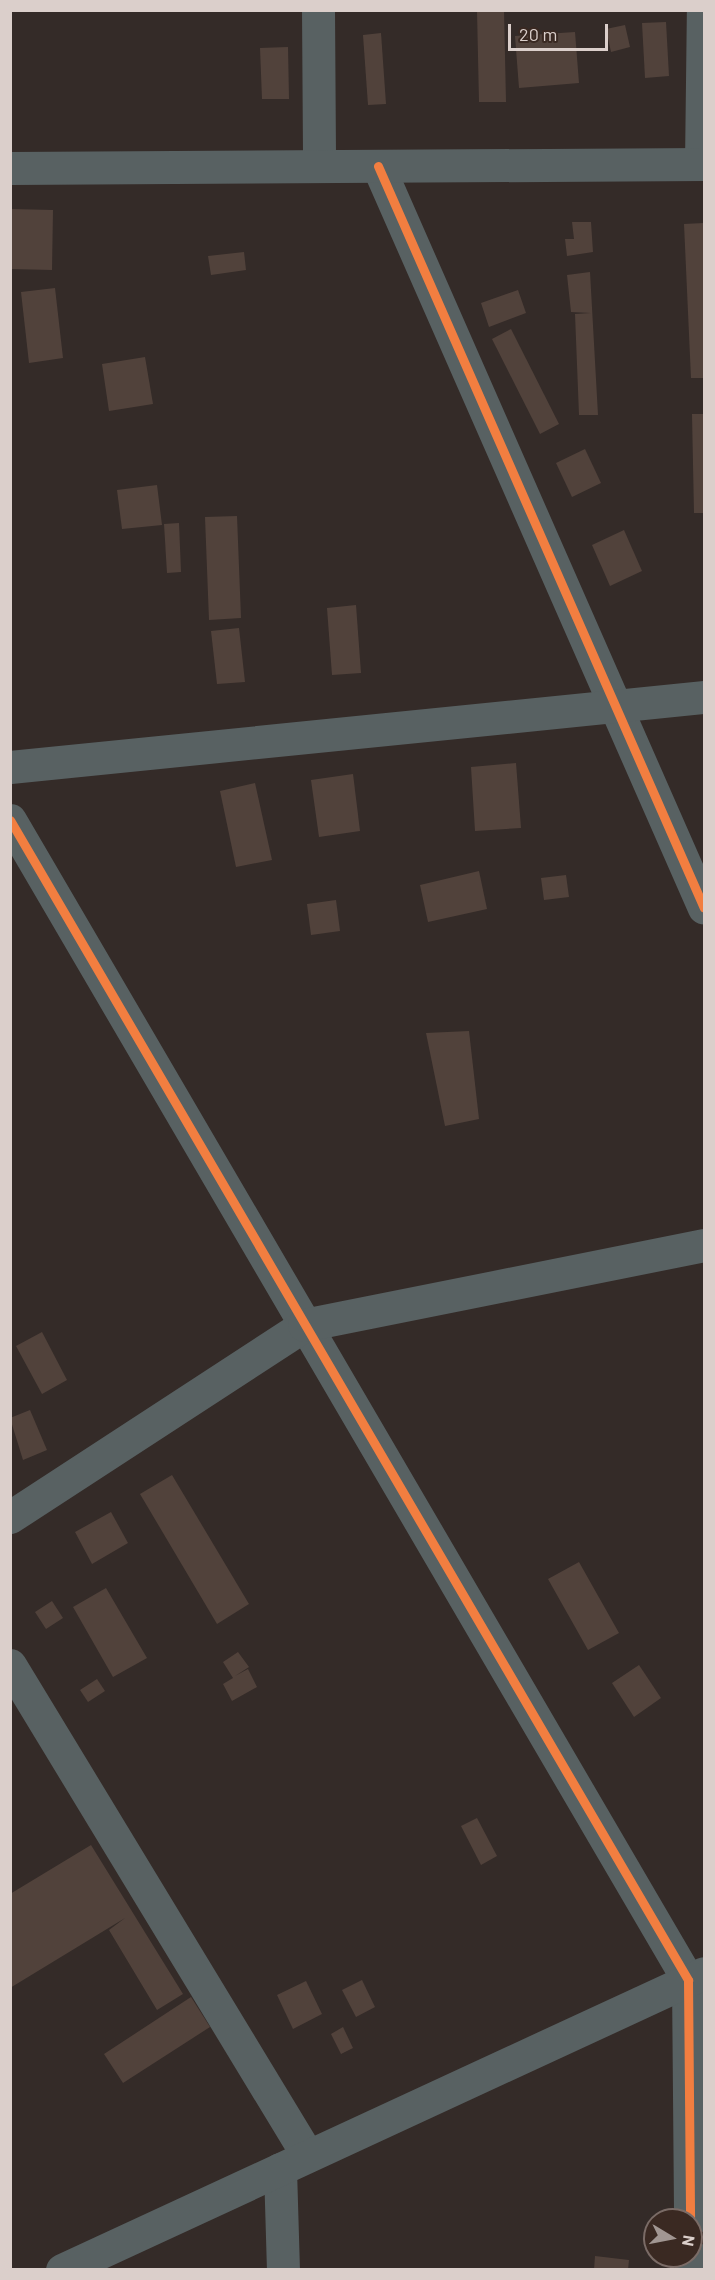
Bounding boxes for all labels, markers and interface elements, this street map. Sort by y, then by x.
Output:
scale bar [511,12,612,50]
text: 20 m [519,23,557,45]
north arrow [643,2208,703,2268]
text: N [679,2234,700,2248]

